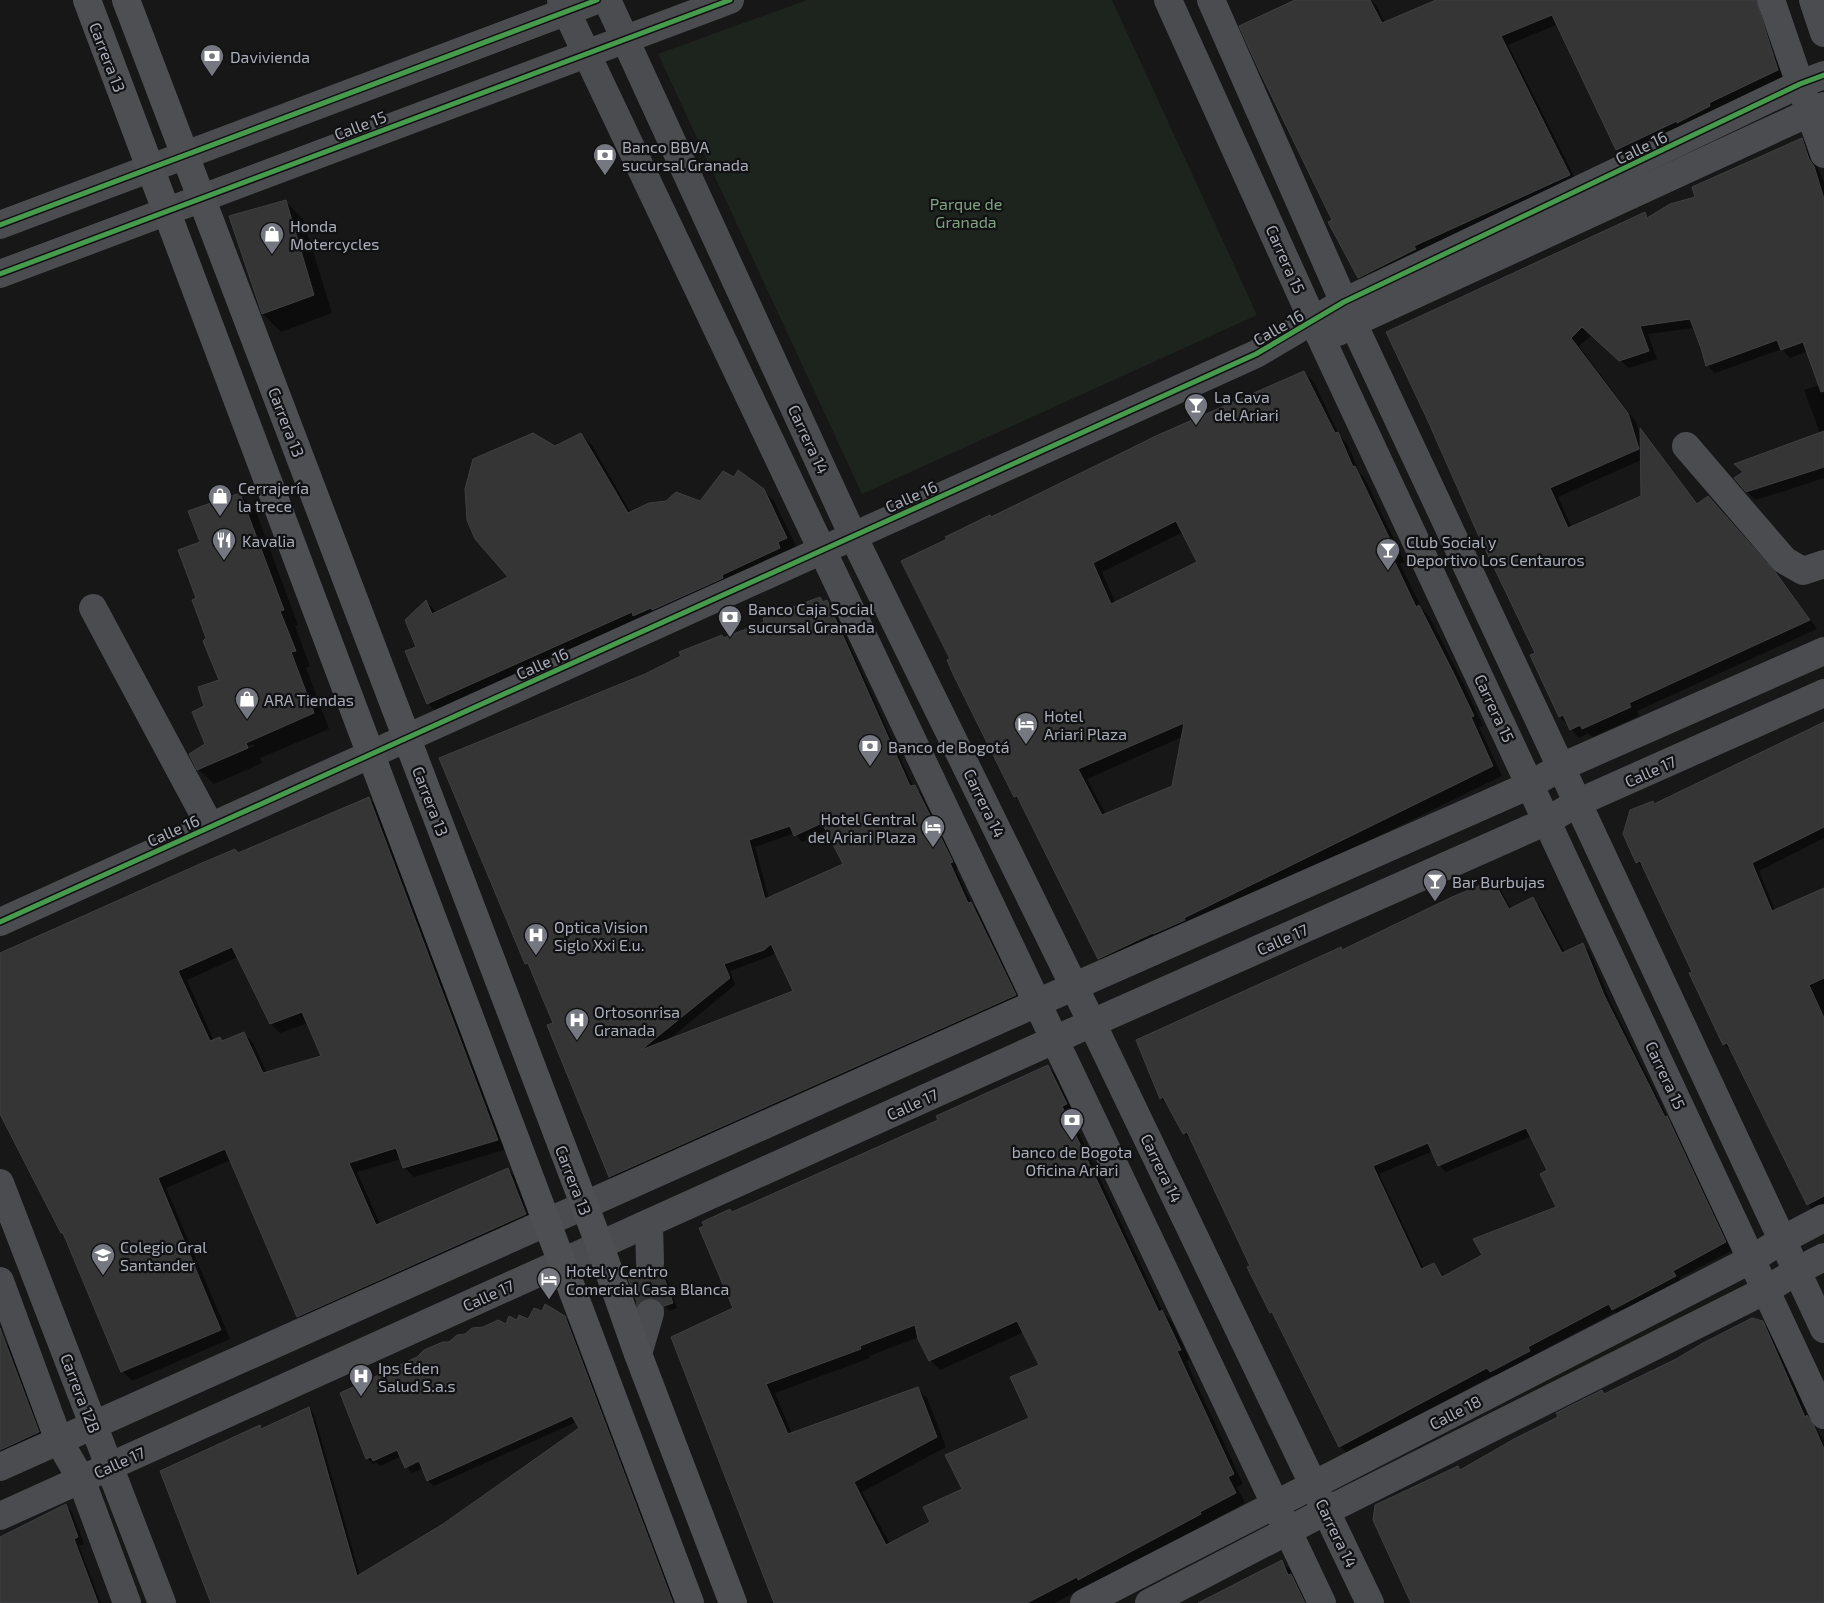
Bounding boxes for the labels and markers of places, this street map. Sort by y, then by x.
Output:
bank icon: Davivienda [199,43,225,77]
place label: Davivienda [230,47,310,66]
place label: Banco BBVA sucursal Granada [622,137,749,174]
bank icon: Banco BBVA sucursal Granada [592,142,618,176]
place label: Honda Motercycles [290,216,380,253]
shop icon: Honda Motercycles [259,221,285,255]
place label: La Cava del Ariari [1214,387,1279,424]
bar icon: La Cava del Ariari [1183,392,1209,426]
place label: Cerrajería la trece [238,478,309,515]
shop icon: Cerrajería la trece [207,483,233,517]
restaurant icon: Kavalia [211,527,237,561]
place label: Kavalia [242,531,295,550]
place label: Club Social y Deportivo Los Centauros [1406,532,1585,569]
bar icon: Club Social y Deportivo Los Centauros [1375,537,1401,571]
place label: Banco Caja Social sucursal Granada [748,599,875,636]
bank icon: Banco Caja Social sucursal Granada [717,604,743,638]
shop icon: ARA Tiendas [234,686,260,720]
place label: ARA Tiendas [264,690,354,709]
place label: Hotel Ariari Plaza [1044,706,1127,743]
hotel icon: Hotel Ariari Plaza [1013,711,1039,745]
bank icon: Banco de Bogotá [857,733,883,767]
place label: Banco de Bogotá [888,737,1010,756]
place label: Hotel Central del Ariari Plaza [808,809,916,846]
hotel icon: Hotel Central del Ariari Plaza [920,814,946,848]
bar icon: Bar Burbujas [1422,868,1448,902]
place label: Bar Burbujas [1452,872,1545,892]
place label: Optica Vision Siglo Xxi E.u. [554,917,648,954]
hospital icon: Optica Vision Siglo Xxi E.u. [523,922,549,956]
place label: Ortosonrisa Granada [594,1002,680,1039]
hospital icon: Ortosonrisa Granada [564,1007,590,1041]
bank icon: banco de Bogota Oficina Ariari [1059,1107,1085,1141]
place label: banco de Bogota Oficina Ariari [1012,1142,1132,1179]
place label: Colegio Gral Santander [120,1237,207,1274]
school or university icon: Colegio Gral Santander [90,1242,116,1276]
place label: Hotel y Centro Comercial Casa Blanca [566,1261,729,1298]
hotel icon: Hotel y Centro Comercial Casa Blanca [536,1266,562,1300]
place label: Ips Eden Salud S.a.s [378,1358,456,1395]
hospital icon: Ips Eden Salud S.a.s [348,1363,374,1397]

